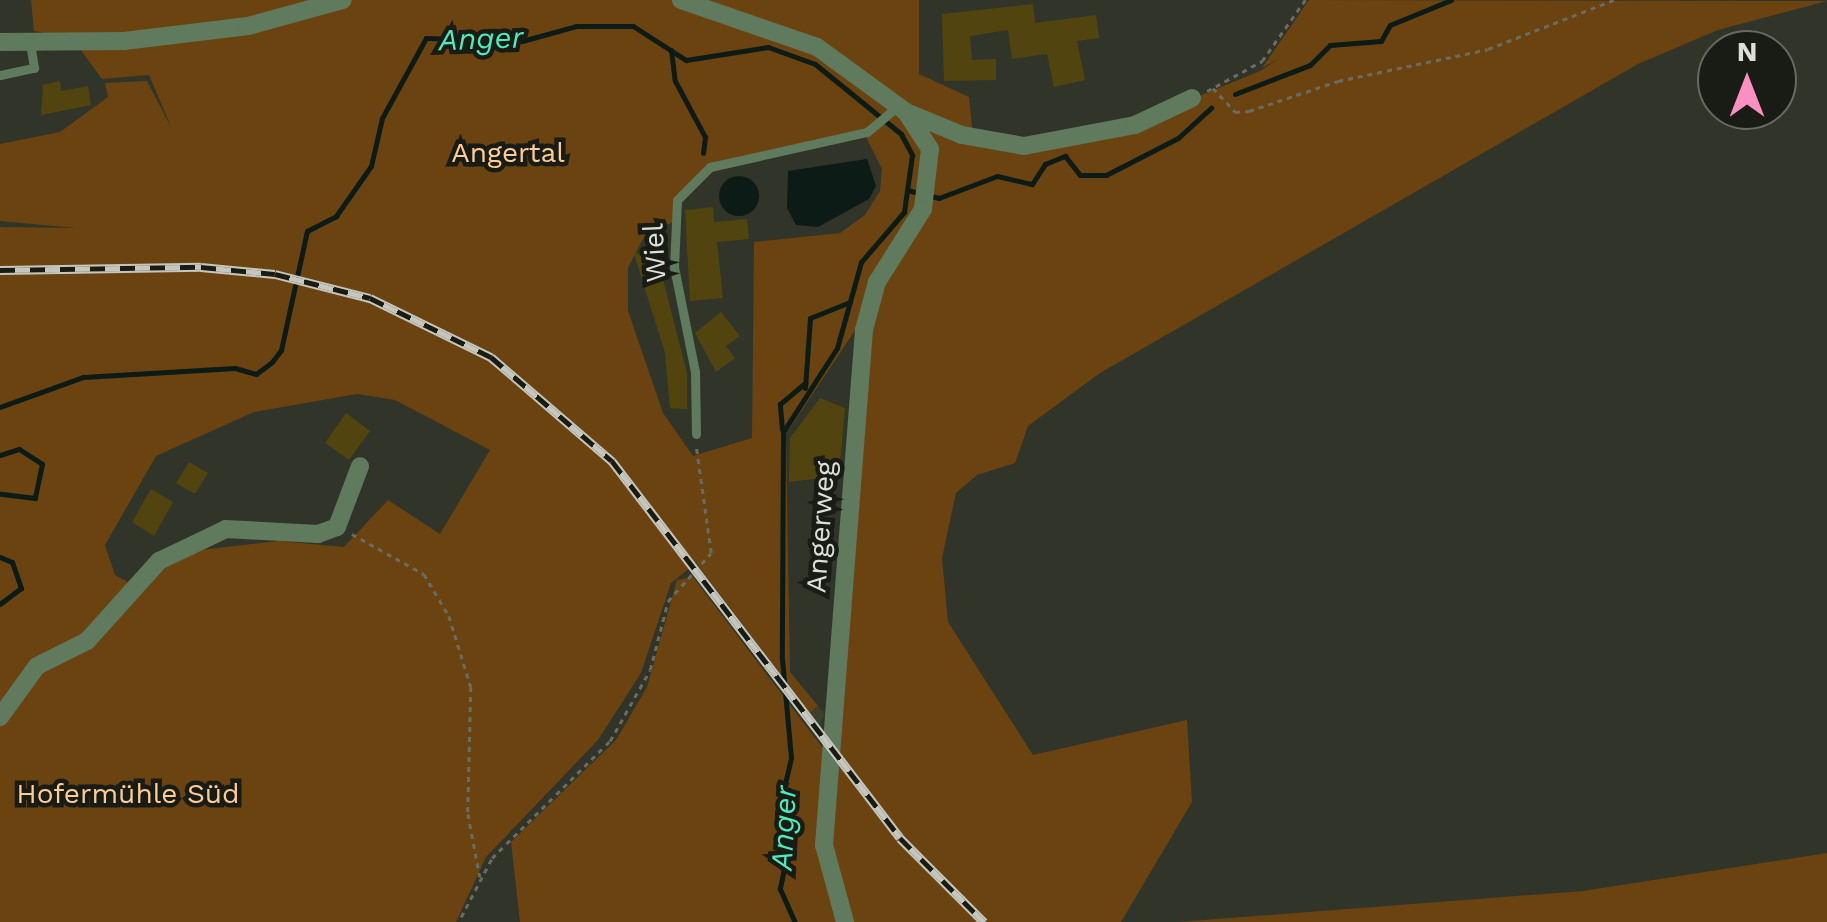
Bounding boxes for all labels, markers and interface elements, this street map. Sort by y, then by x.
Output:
water label: Anger [438,20,524,58]
north arrow [1697,30,1797,130]
text: N [1737,35,1757,68]
park label: Angertal [451,136,565,170]
street label: Wiel [637,223,673,283]
street label: Angerweg [800,460,842,594]
park label: Hofermühle Süd [16,777,240,811]
water label: Anger [764,785,804,871]

